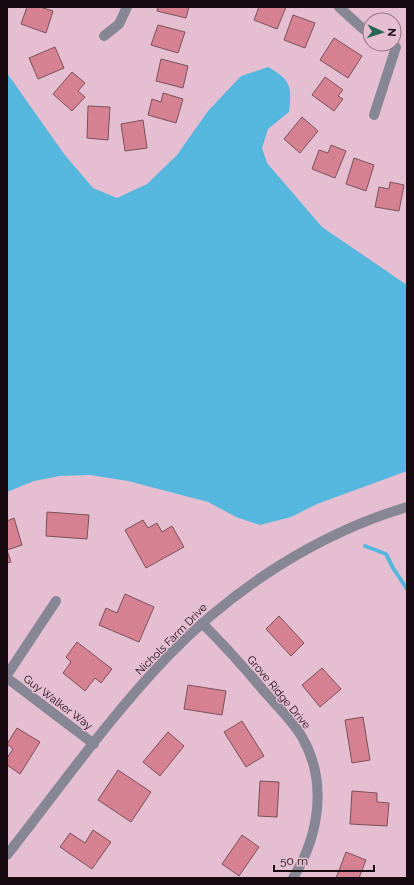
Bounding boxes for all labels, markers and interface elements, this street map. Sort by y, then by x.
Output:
north arrow [362,12,402,52]
text: N [385,28,398,37]
street label: Nichols Farm Drive [133,601,210,678]
street label: Grove Ridge Drive [244,653,313,732]
street label: Guy Walker Way [21,672,95,733]
scale bar [274,847,374,873]
text: 50 m [280,854,308,868]

